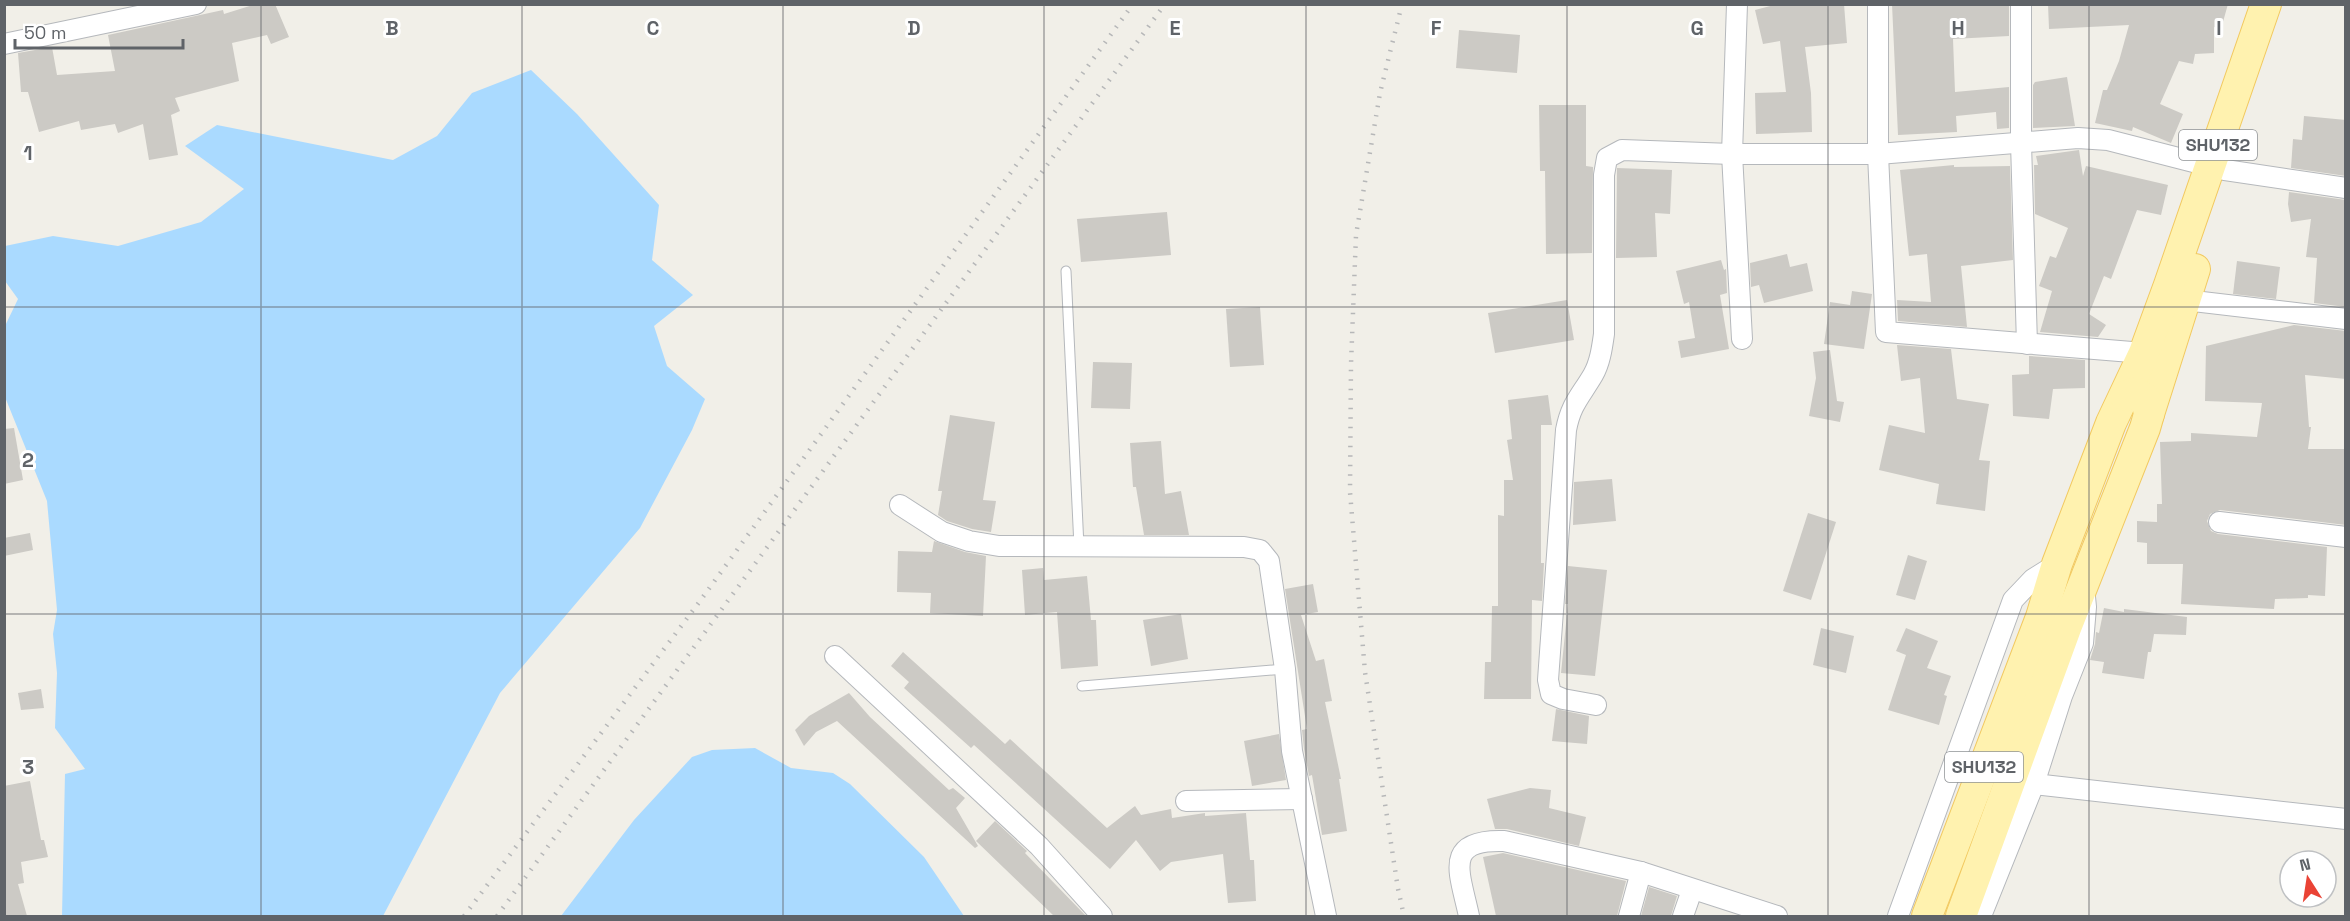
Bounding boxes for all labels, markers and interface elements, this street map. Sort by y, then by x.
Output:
scale bar [15,12,183,50]
text: B [385,15,399,41]
text: C [647,15,660,41]
text: D [907,15,921,41]
text: E [1169,15,1181,41]
text: F [1431,15,1442,41]
text: G [1690,15,1704,41]
text: H [1951,15,1965,41]
text: I [2216,15,2222,41]
text: 50 m [24,21,66,44]
road number: SHU132 [2179,130,2257,160]
text: 1 [23,140,33,166]
text: 2 [22,447,34,473]
road number: SHU132 [1945,752,2023,782]
text: 3 [22,754,34,780]
north arrow [2278,849,2338,909]
text: N [2298,853,2312,876]

